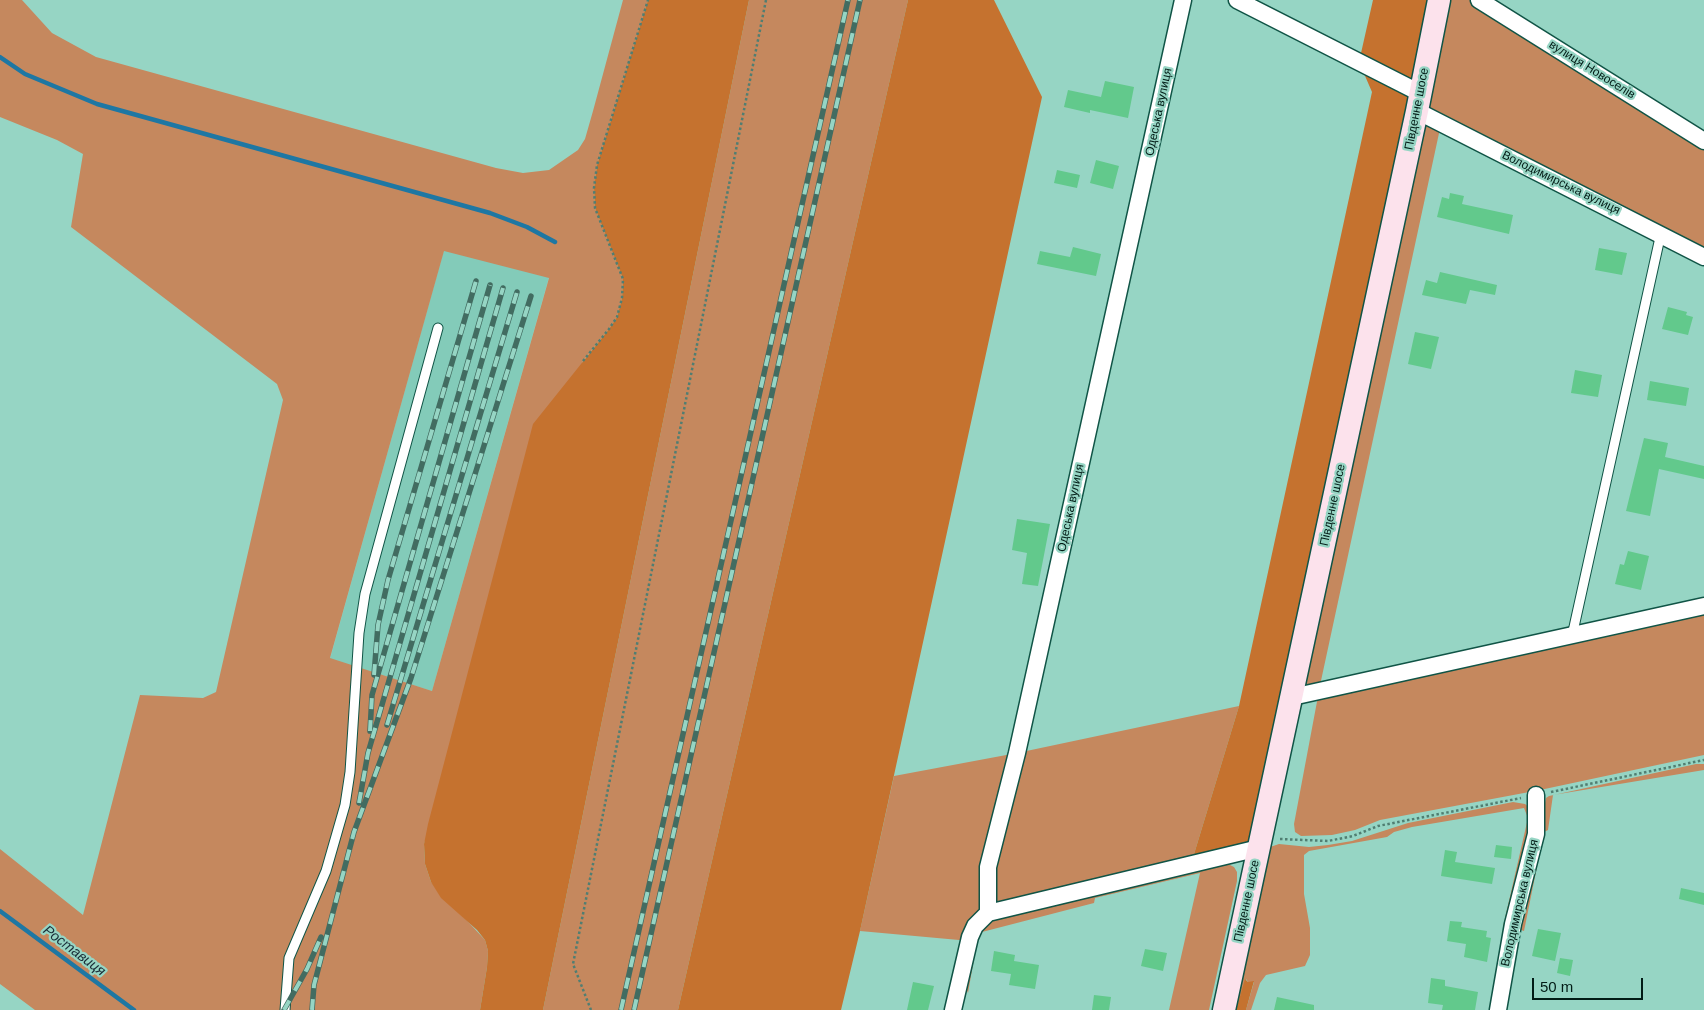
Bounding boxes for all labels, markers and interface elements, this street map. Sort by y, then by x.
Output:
street label: вулиця Новоселів [1546,38,1638,102]
street label: Одеська вулиця [1143,67,1175,157]
street label: Південне шосе [1402,67,1432,151]
street label: Володимирська вулиця [1499,148,1623,218]
street label: Одеська вулиця [1055,463,1087,553]
street label: Південне шосе [1317,463,1349,547]
street label: Володимирська вулиця [1498,838,1542,968]
street label: Південне шосе [1231,859,1263,943]
water label: Роставиця [39,922,109,980]
scale bar [1534,968,1645,1000]
text: 50 m [1540,978,1573,995]

